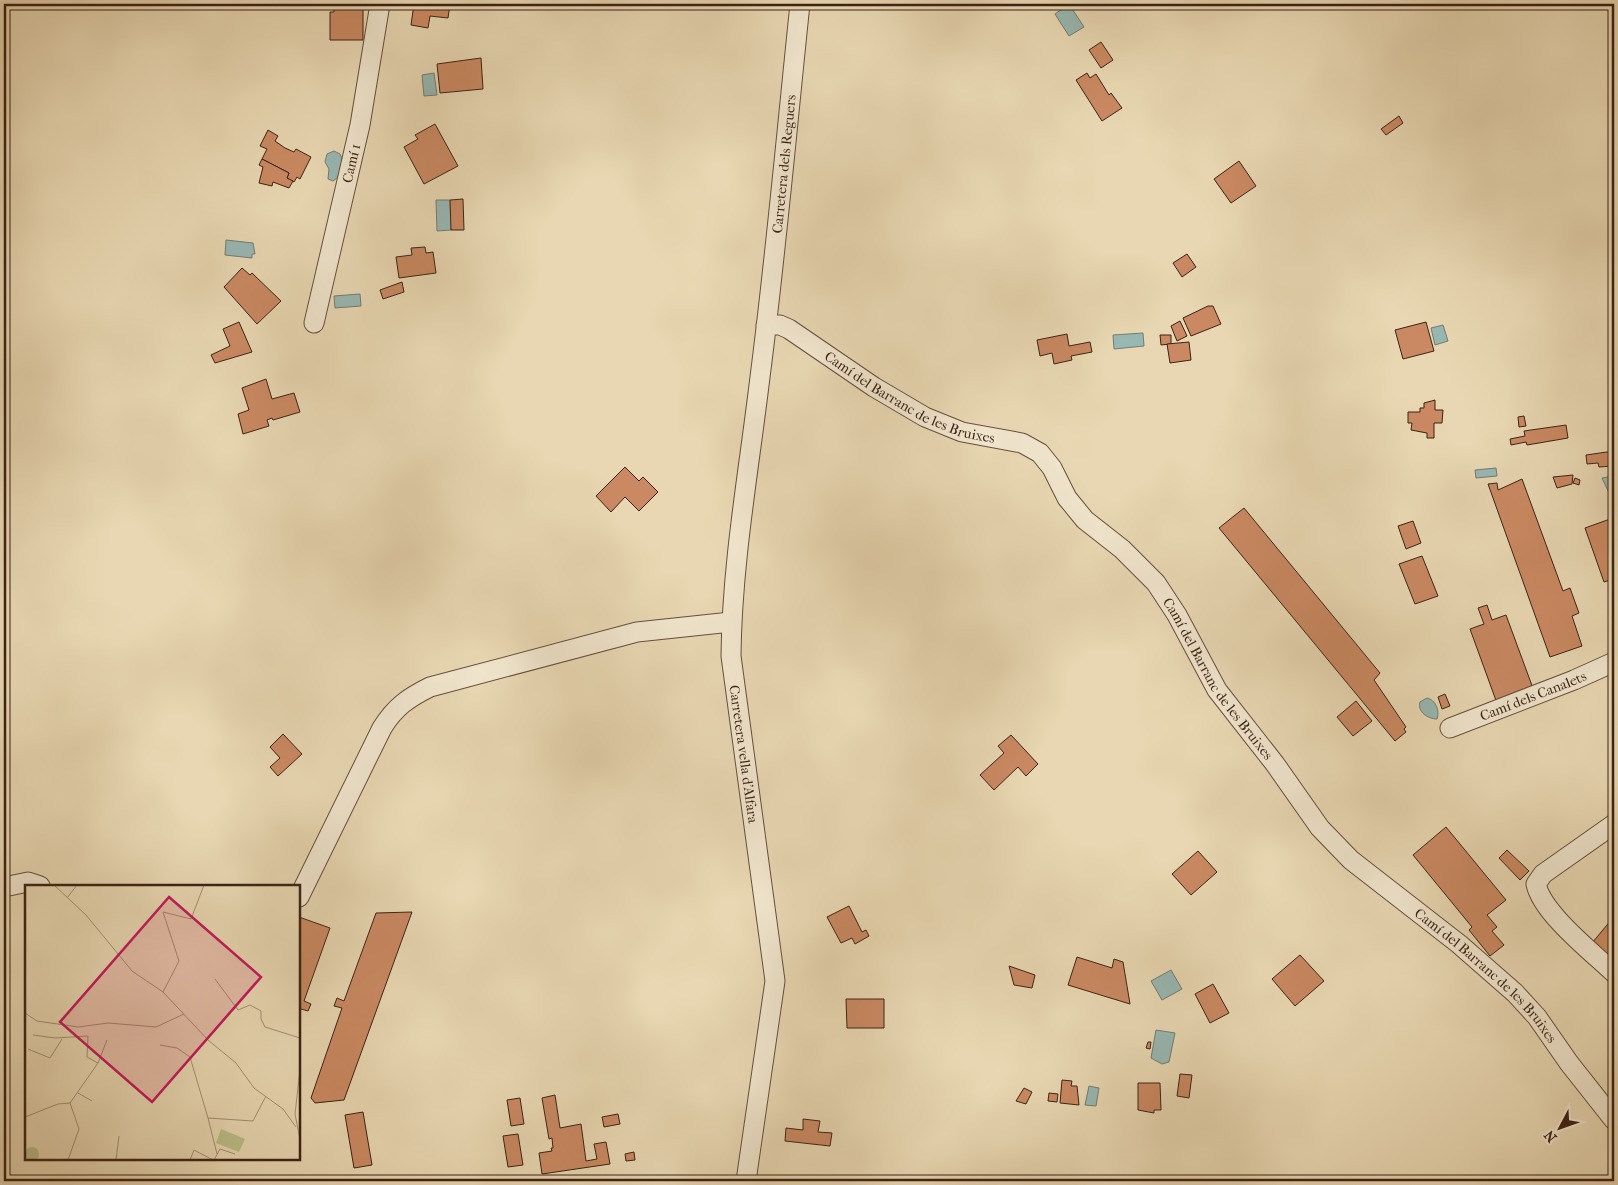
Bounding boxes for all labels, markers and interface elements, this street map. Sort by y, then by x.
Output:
street label: Carretera dels Reguers [769,94,800,234]
street label: Camí 1 [339,142,364,185]
street label: Camí del Barranc de les Bruixes [821,348,996,447]
street label: Camí del Barranc de les Bruixes [1159,595,1276,763]
street label: Camí dels Canalets [1478,668,1589,725]
street label: Carretera vella d'Alfara [725,684,762,825]
inset map [25,885,300,1160]
street label: Camí del Barranc de les Bruixes [1411,905,1560,1046]
north arrow [1536,1102,1586,1152]
text: N [1540,1126,1560,1146]

